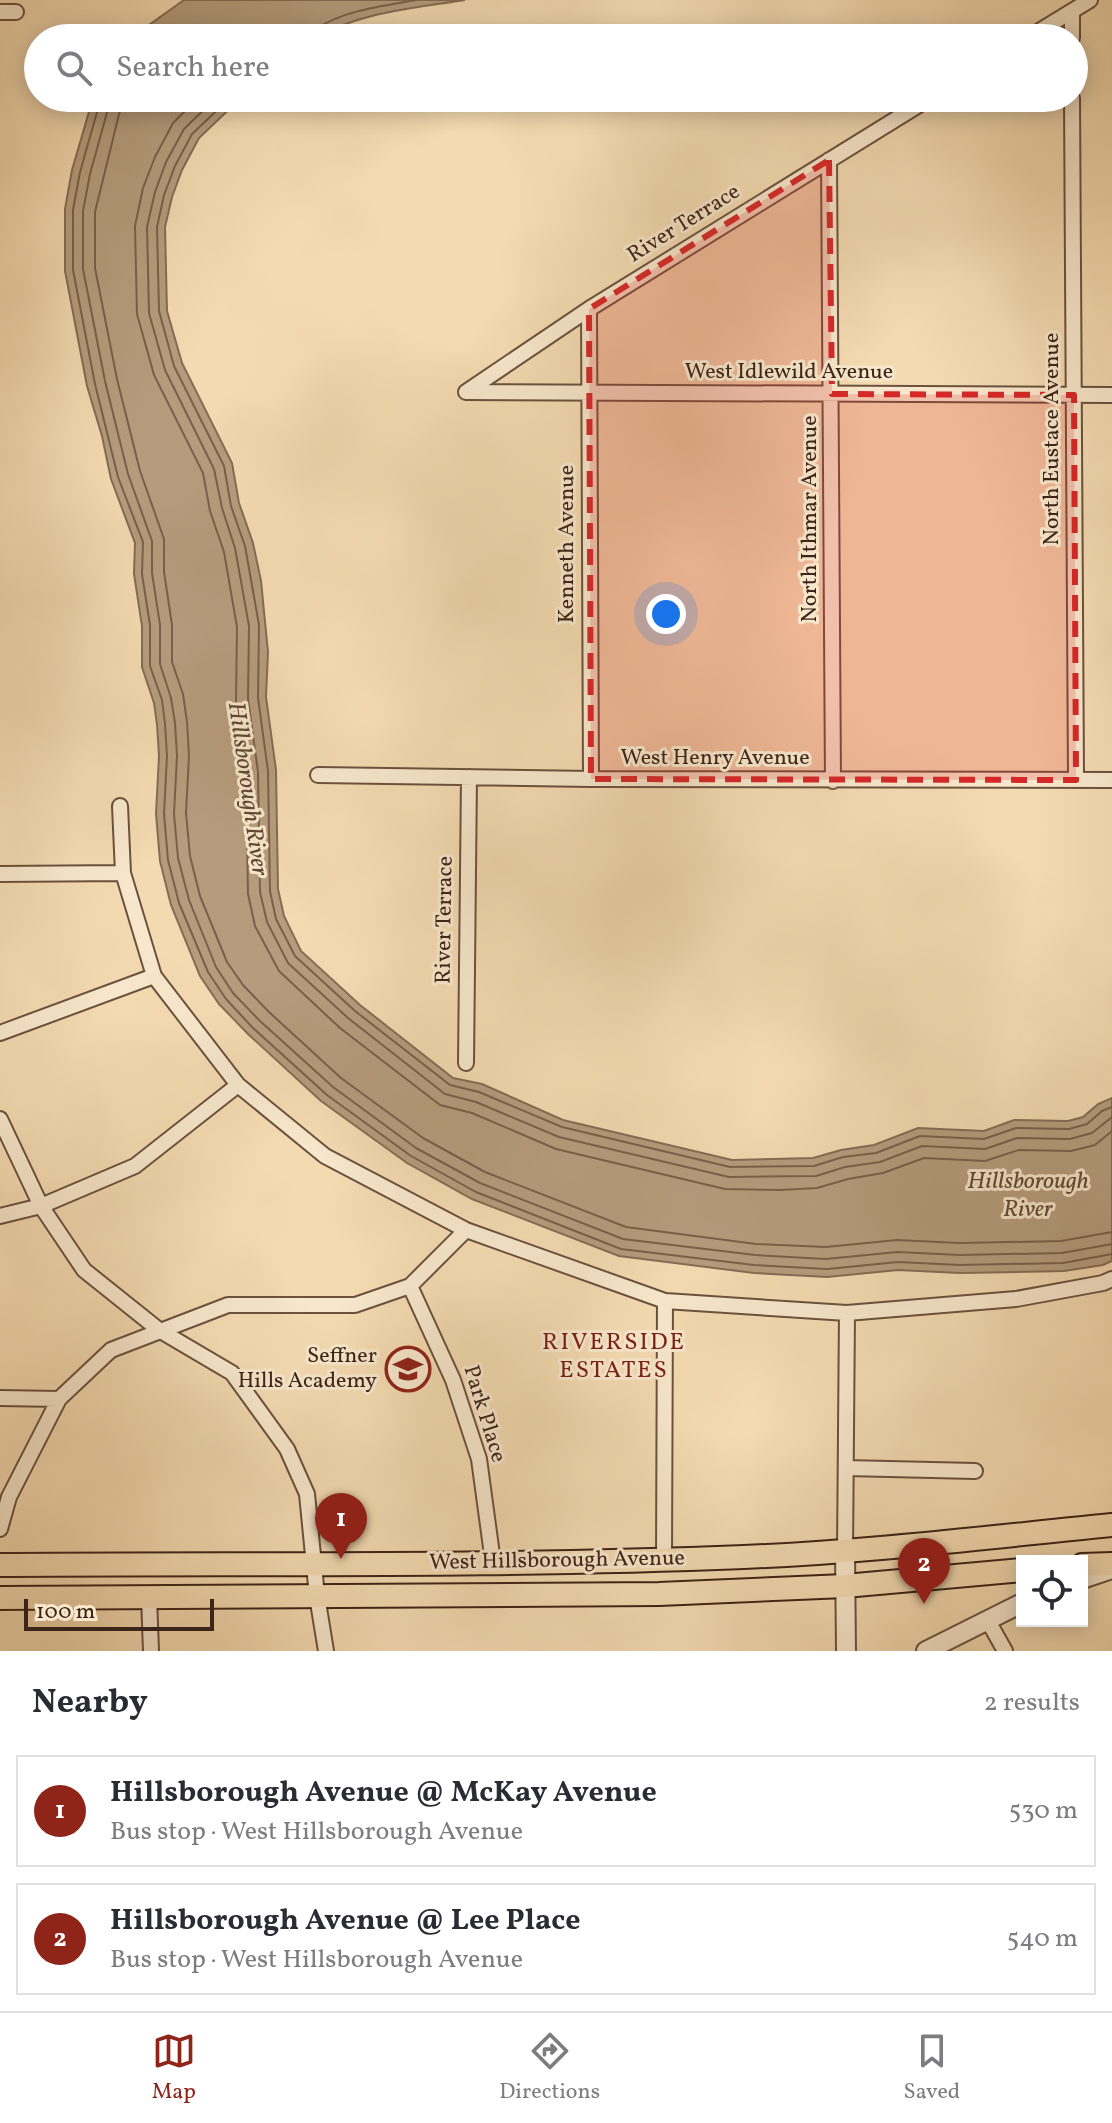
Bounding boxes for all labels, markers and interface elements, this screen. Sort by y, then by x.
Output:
search box [24,24,1088,112]
icon: search [52,46,96,90]
text: Search here [116,47,270,89]
street label: River Terrace [622,177,746,271]
street label: North Eustace Avenue [1037,333,1068,545]
street label: West Idlewild Avenue [685,357,893,388]
street label: North Ithmar Avenue [795,415,826,623]
street label: Kenneth Avenue [552,465,583,623]
your location [646,594,686,634]
water label: Hillsborough River [218,700,276,879]
street label: West Henry Avenue [620,743,810,774]
street label: River Terrace [428,856,462,984]
water label: Hillsborough River [967,1165,1089,1227]
district label: RIVERSIDE ESTATES [542,1326,686,1388]
place label: Seffner Hills Academy [238,1341,377,1397]
school or university icon: Seffner Hills Academy [384,1345,432,1393]
street label: Park Place [455,1362,513,1466]
pin: 1 [315,1493,367,1559]
pin: 2 [898,1538,950,1604]
street label: West Hillsborough Avenue [429,1543,685,1579]
map controls [1016,1555,1088,1627]
button: locate [1016,1555,1088,1627]
scale bar [24,1595,214,1631]
text: 100 m [36,1597,95,1628]
text: Nearby [32,1680,148,1727]
text: 2 results [984,1685,1080,1721]
text: Hillsborough Avenue @ McKay Avenue [110,1772,657,1814]
text: 1 [55,1793,65,1829]
text: 530 m [1009,1793,1078,1829]
text: Bus stop · West Hillsborough Avenue [110,1814,523,1850]
text: Hillsborough Avenue @ Lee Place [110,1900,581,1942]
text: 2 [53,1921,67,1957]
text: 540 m [1007,1921,1078,1957]
text: Bus stop · West Hillsborough Avenue [110,1942,523,1978]
tab: Map [152,2029,196,2108]
tab: Directions [499,2029,600,2108]
tab: Saved [904,2029,960,2108]

